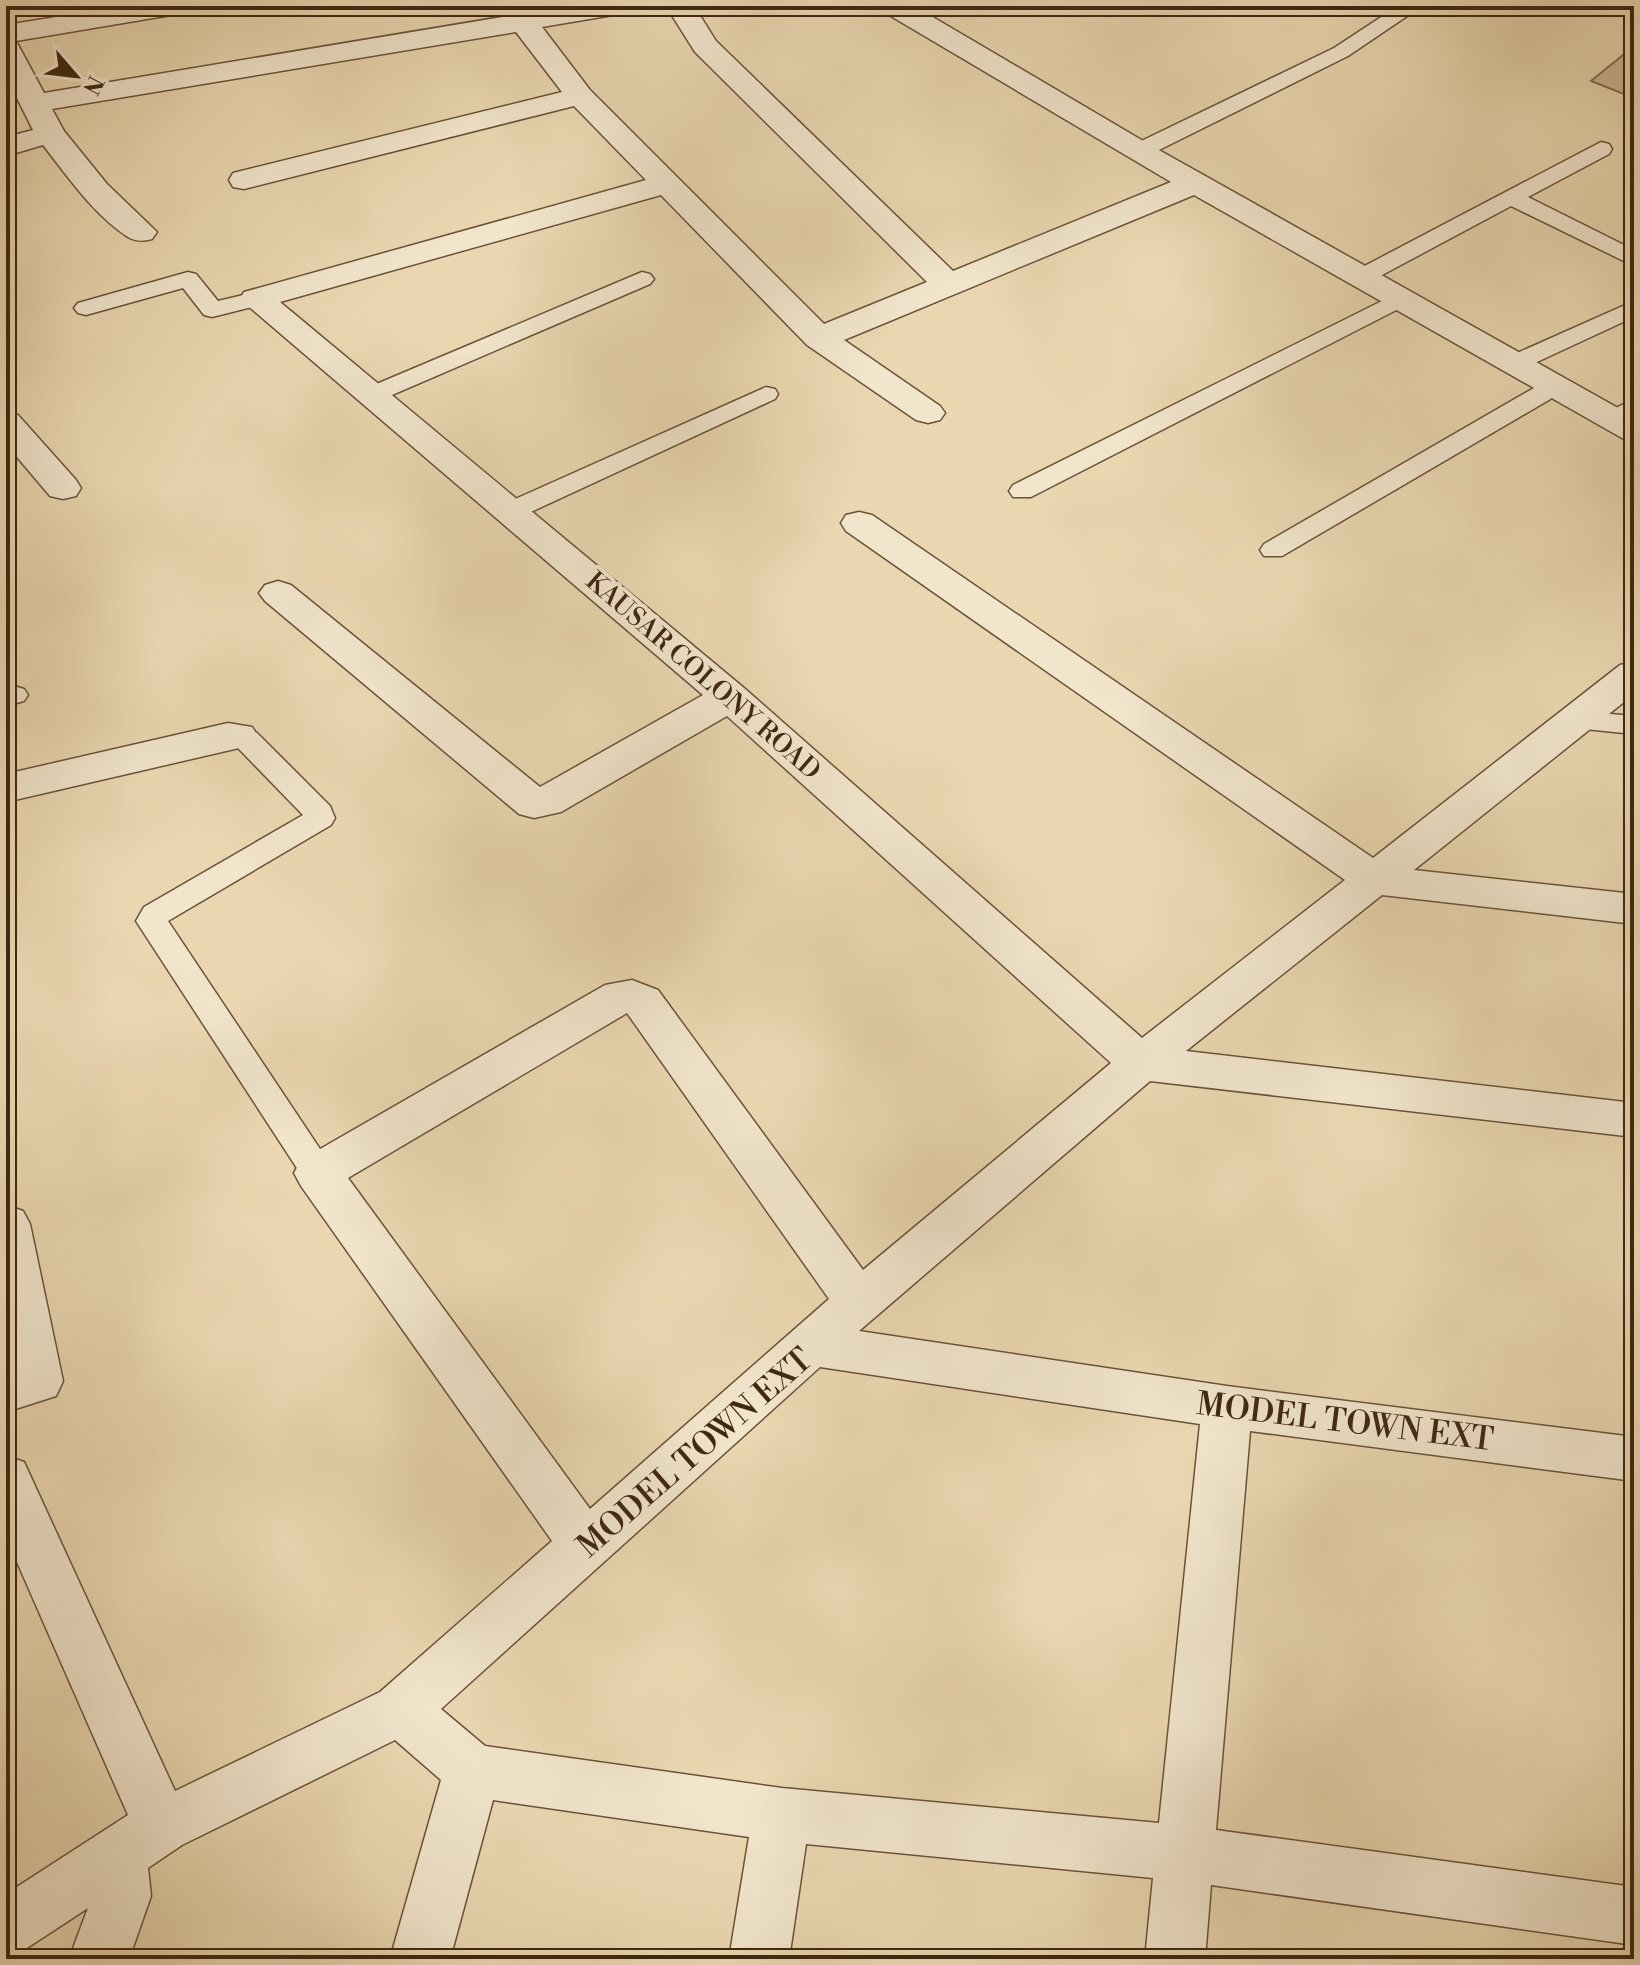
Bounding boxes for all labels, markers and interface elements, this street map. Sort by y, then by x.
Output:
north arrow [36,36,116,116]
text: N [76,71,108,99]
street label: KAUSAR COLONY ROAD [579,565,827,787]
street label: MODEL TOWN EXT [569,1340,821,1566]
street label: MODEL TOWN EXT [1194,1384,1496,1460]

